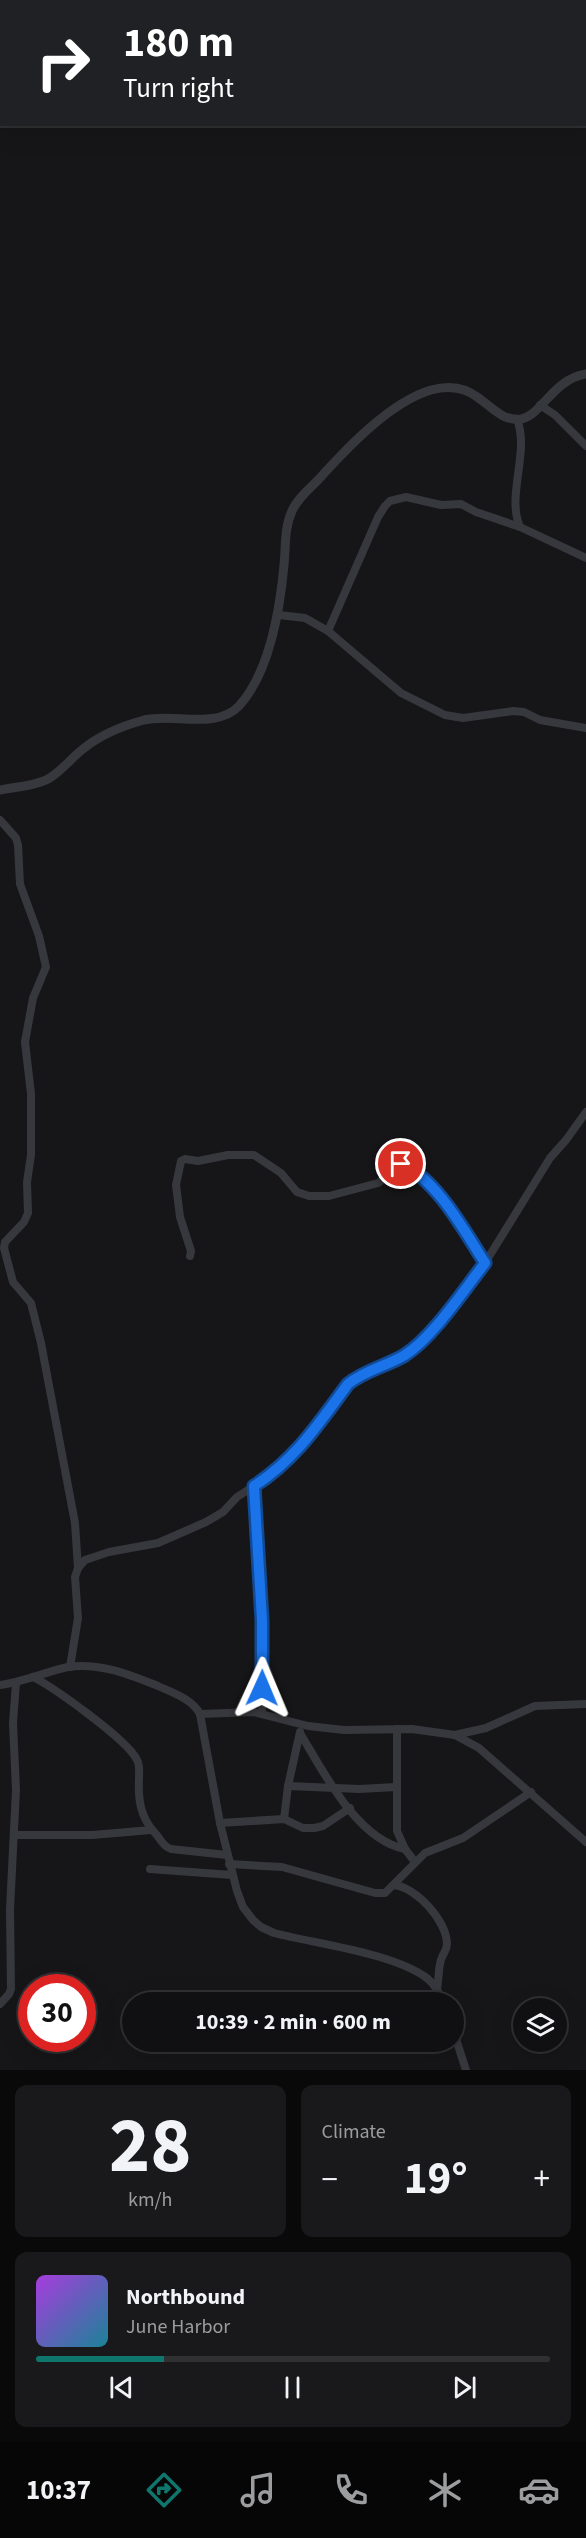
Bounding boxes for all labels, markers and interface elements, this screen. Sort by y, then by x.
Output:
text: 180 m [123,13,234,73]
icon: right [24,24,102,102]
text: Turn right [123,69,234,108]
pin [375,1138,426,1189]
icon: arrive [384,1147,417,1180]
position arrow [230,1656,294,1720]
speed limit sign: 30 [18,1974,96,2052]
map controls [513,1998,567,2052]
button: layers [513,1998,567,2052]
text: 10:39 · 2 min · 600 m [195,2006,391,2038]
text: 28 [109,2091,191,2202]
text: Climate [322,2118,386,2146]
text: 19° [404,2147,468,2211]
text: − [322,2156,338,2203]
text: + [534,2156,550,2203]
text: km/h [128,2186,172,2214]
text: Northbound [126,2281,245,2313]
text: June Harbor [126,2313,230,2341]
icon: previous [105,2371,138,2404]
icon: pause [276,2371,309,2404]
icon: next [448,2371,481,2404]
icon: directions [143,2469,185,2511]
icon: music [237,2469,279,2511]
icon: phone [330,2469,372,2511]
icon: climate [424,2469,466,2511]
icon: car [518,2469,560,2511]
text: 10:37 [26,2471,91,2510]

